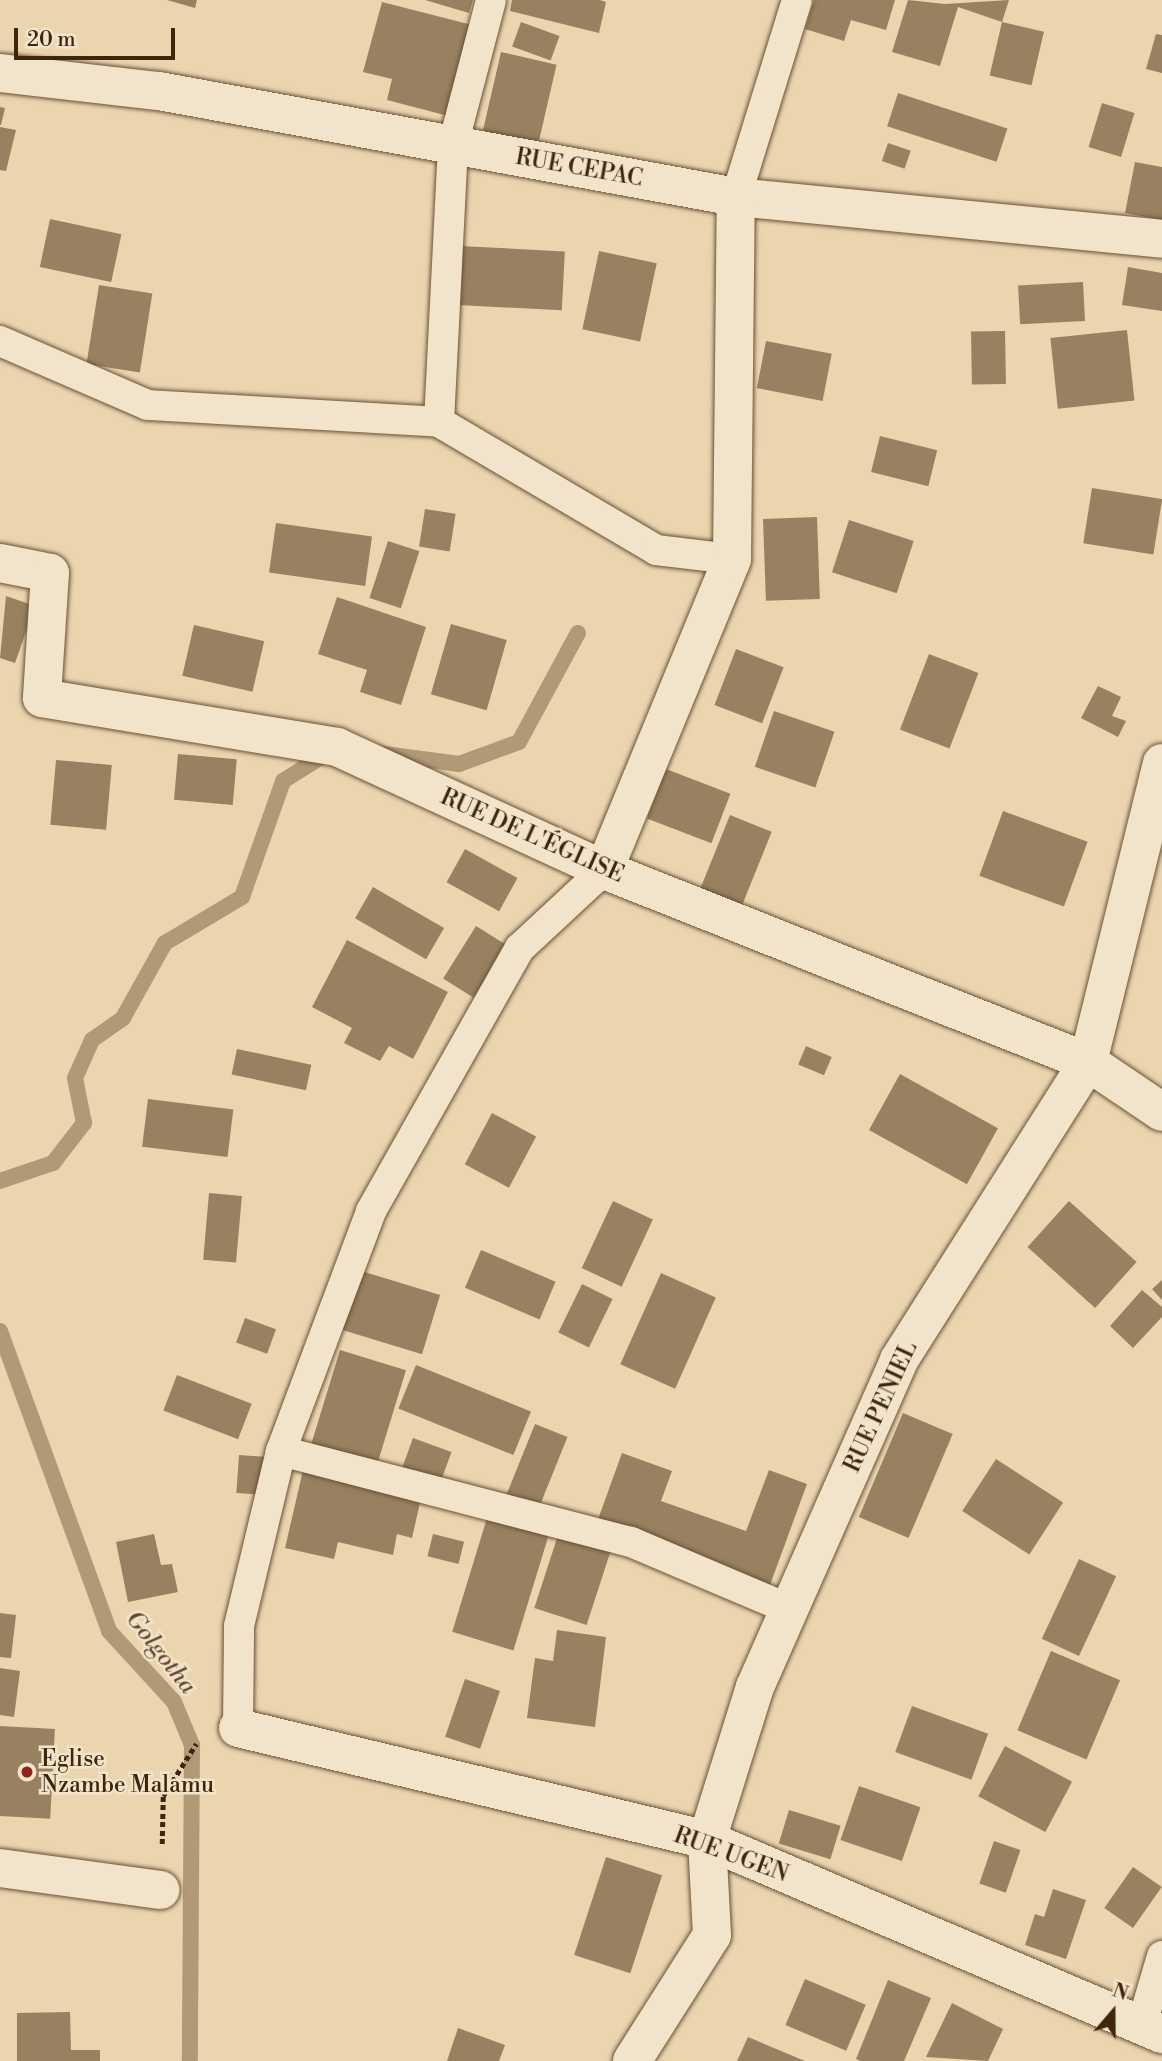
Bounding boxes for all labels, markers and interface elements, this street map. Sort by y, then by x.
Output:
scale bar [18,14,178,58]
text: 20 m [27,27,76,53]
street label: RUE CEPAC [513,143,645,193]
street label: RUE DE L'ÉGLISE [436,783,628,889]
street label: RUE PENIEL [839,1337,923,1477]
water label: Golgotha [119,1606,201,1700]
place label: Eglise Nzambe Malamu [41,1745,214,1799]
marker: Eglise Nzambe Malamu [19,1764,35,1780]
street label: RUE UGEN [670,1822,792,1888]
north arrow [1078,1977,1148,2047]
text: N [1109,1978,1131,2006]

